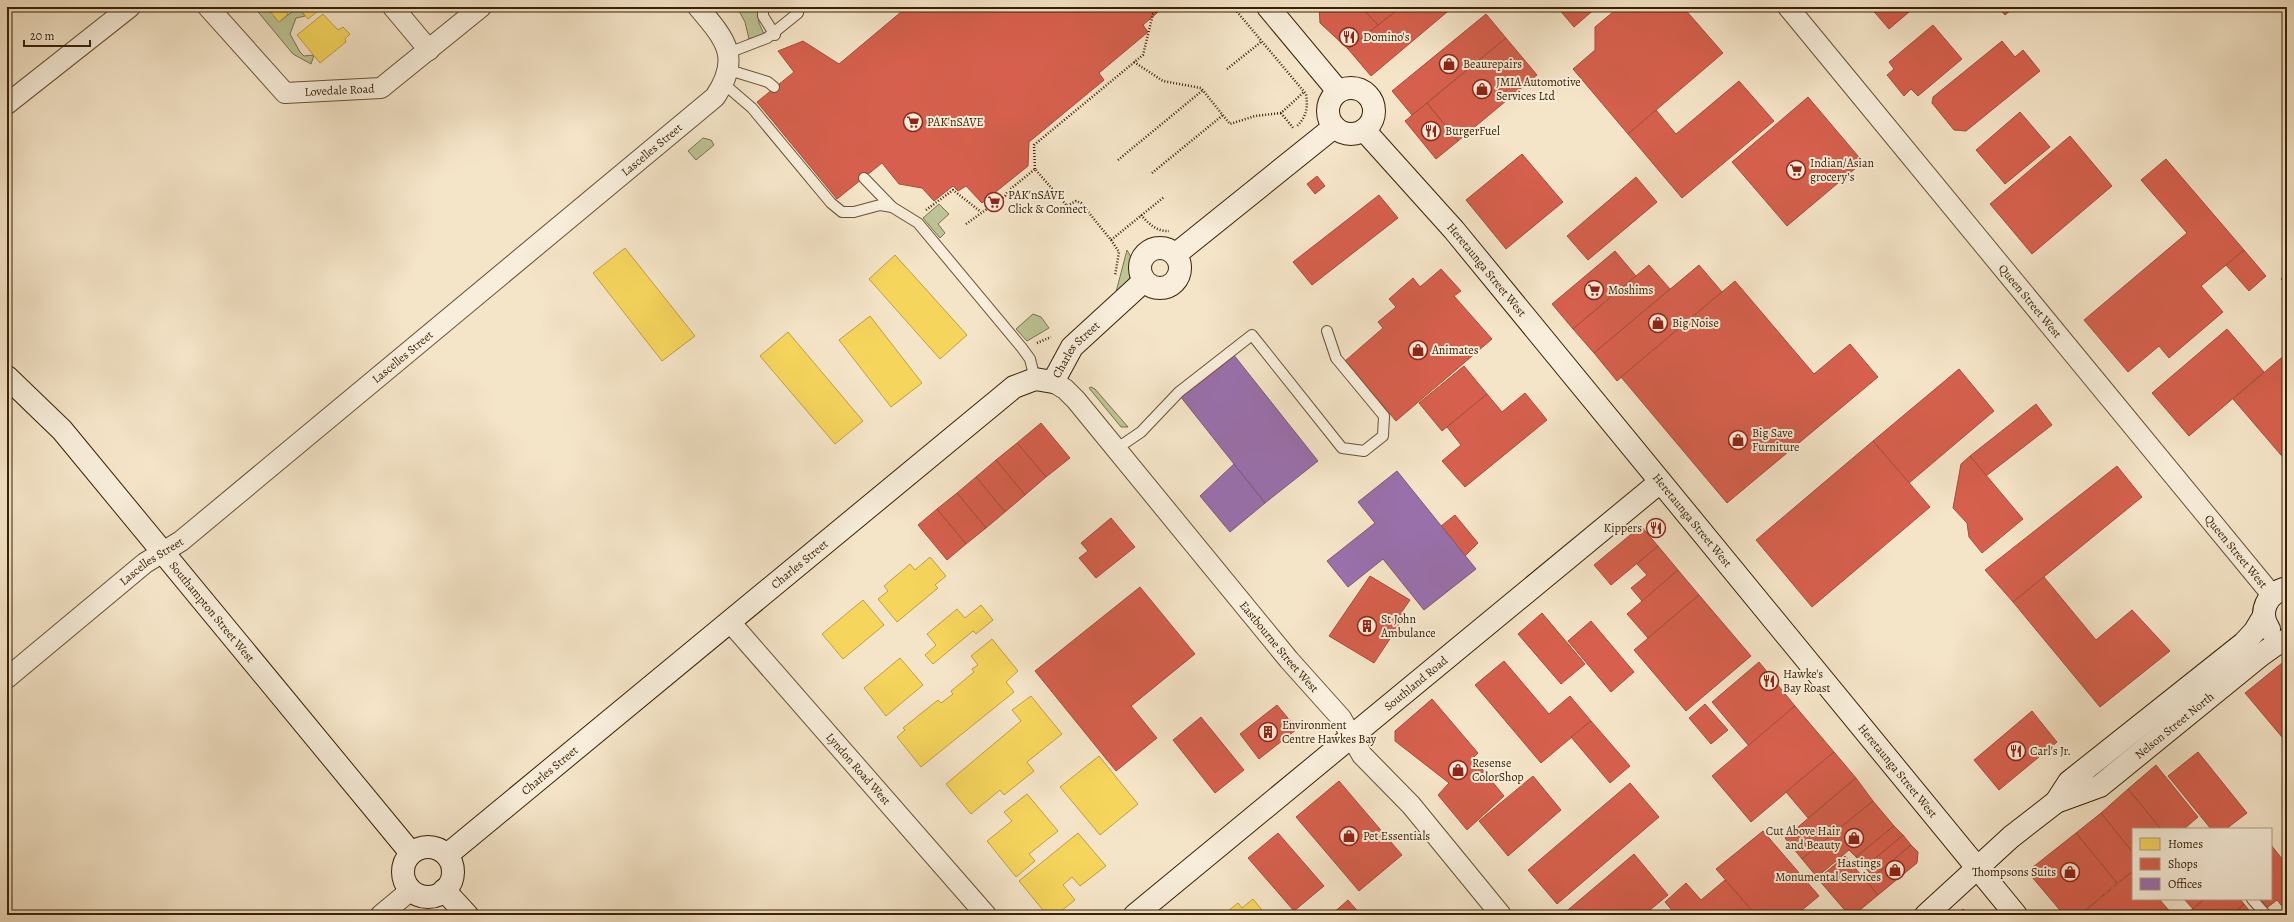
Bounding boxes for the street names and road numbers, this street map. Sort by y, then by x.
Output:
street label: Lovedale Road [304,80,376,100]
street label: Lascelles Street [618,120,686,180]
street label: Heretaunga Street West [1443,219,1530,320]
street label: Queen Street West [1995,261,2065,341]
street label: Charles Street [1049,318,1103,381]
street label: Lascelles Street [369,327,437,387]
street label: Heretaunga Street West [1649,470,1735,571]
street label: Queen Street West [2201,511,2271,592]
street label: Lascelles Street [116,533,187,589]
street label: Charles Street [768,536,831,592]
street label: Southampton Street West [166,558,258,666]
street label: Eastbourne Street West [1236,598,1322,696]
street label: Southland Road [1381,652,1451,714]
street label: Nelson Street North [2131,688,2218,763]
street label: Heretaunga Street West [1854,720,1941,821]
street label: Lyndon Road West [822,729,894,808]
street label: Charles Street [518,742,581,799]

